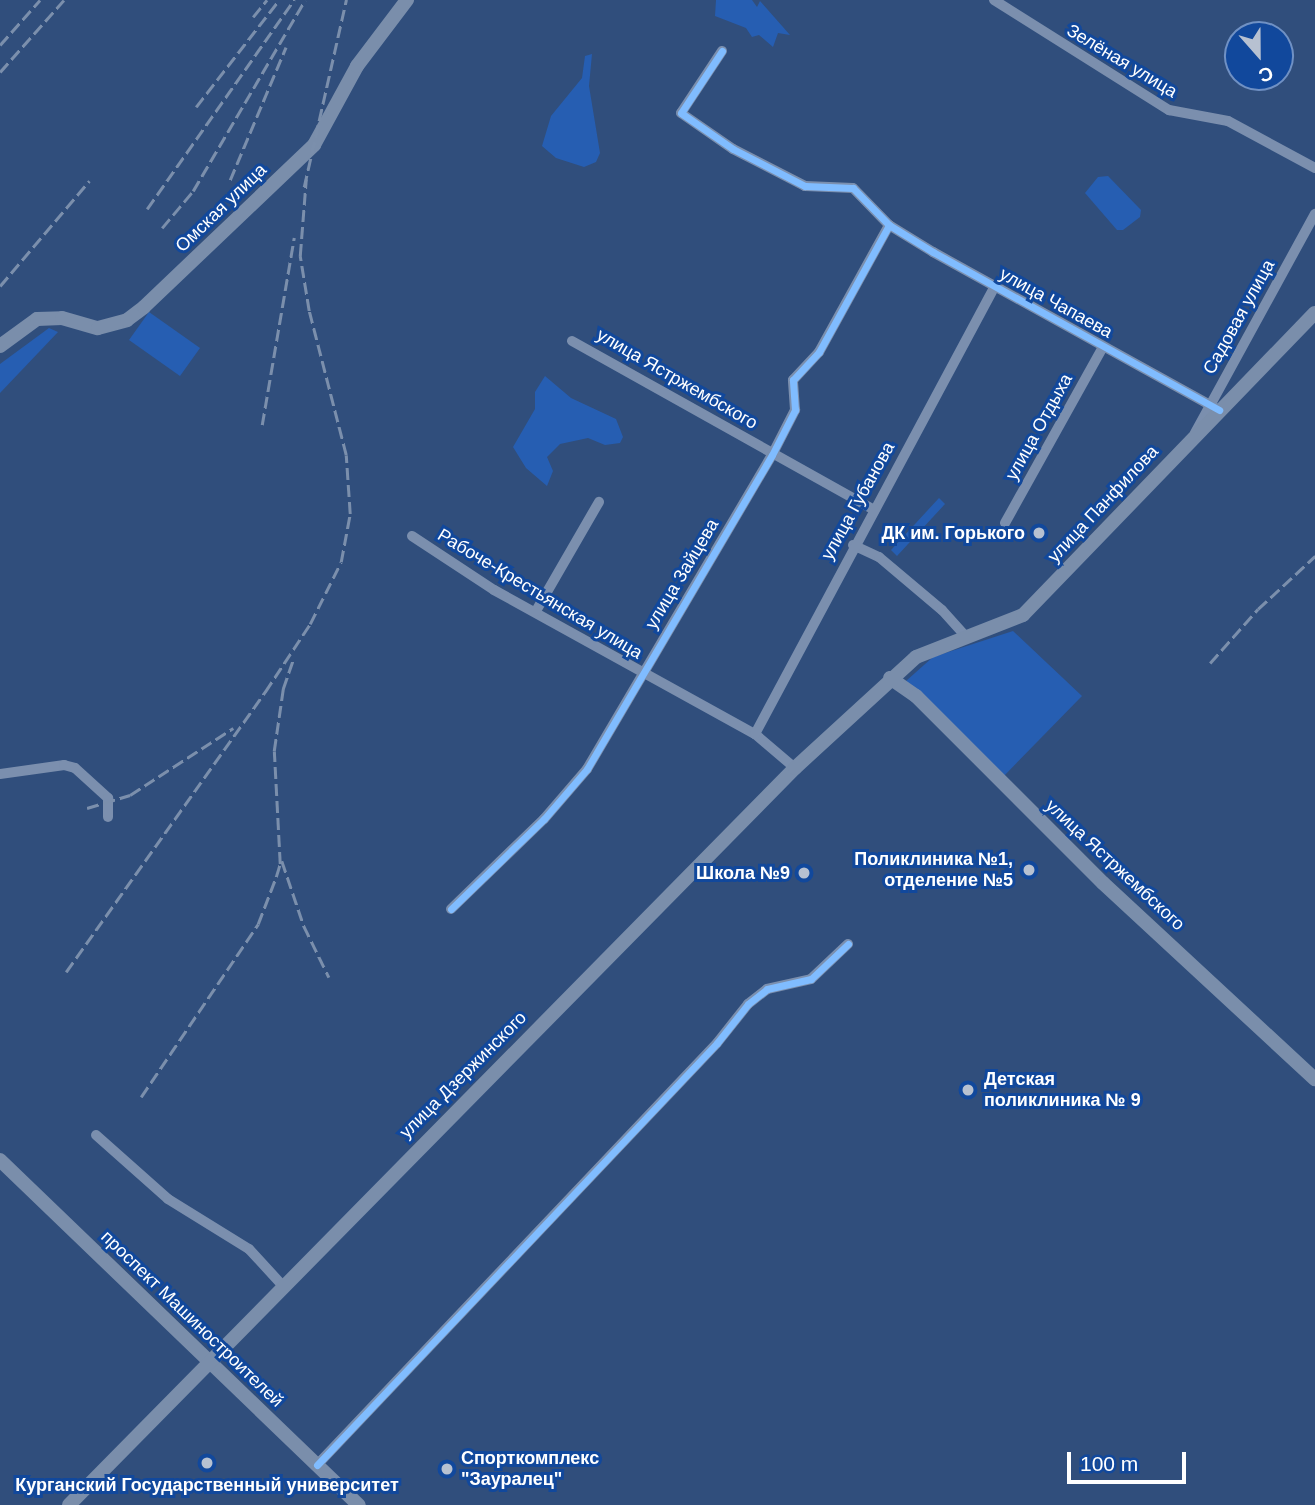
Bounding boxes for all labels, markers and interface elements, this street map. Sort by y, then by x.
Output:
street label: Зелёная улица [1063,20,1181,102]
north arrow [1224,21,1294,91]
text: С [1256,62,1276,86]
street label: Омская улица [171,159,271,257]
street label: Садовая улица [1199,256,1279,378]
street label: улица Чапаева [996,263,1116,343]
street label: улица Ястржембского [593,324,761,434]
street label: улица Отдыха [1001,370,1077,484]
street label: улица Губанова [817,438,899,564]
street label: улица Панфилова [1043,441,1163,567]
street label: улица Зайцева [641,515,723,633]
place label: ДК им. Горького [881,522,1025,544]
street label: Рабоче-Крестьянская улица [434,524,646,664]
marker: ДК им. Горького [1031,525,1047,541]
street label: улица Ястржембского [1041,795,1189,935]
place label: Поликлиника №1, отделение №5 [854,849,1013,892]
marker: Поликлиника №1, отделение №5 [1019,860,1039,880]
place label: Школа №9 [696,862,790,884]
marker: Школа №9 [796,865,812,881]
street label: улица Дзержинского [395,1007,531,1143]
place label: Детская поликлиника № 9 [984,1069,1141,1112]
marker: Детская поликлиника № 9 [958,1080,978,1100]
street label: проспект Машиностроителей [96,1226,288,1412]
scale bar [1070,1438,1189,1482]
place label: Спорткомплекс "Зауралец" [461,1448,599,1490]
text: 100 m [1080,1452,1138,1475]
marker: Курганский Государственный университет [199,1455,215,1471]
marker: Спорткомплекс "Зауралец" [439,1461,455,1477]
place label: Курганский Государственный университет [15,1474,399,1496]

